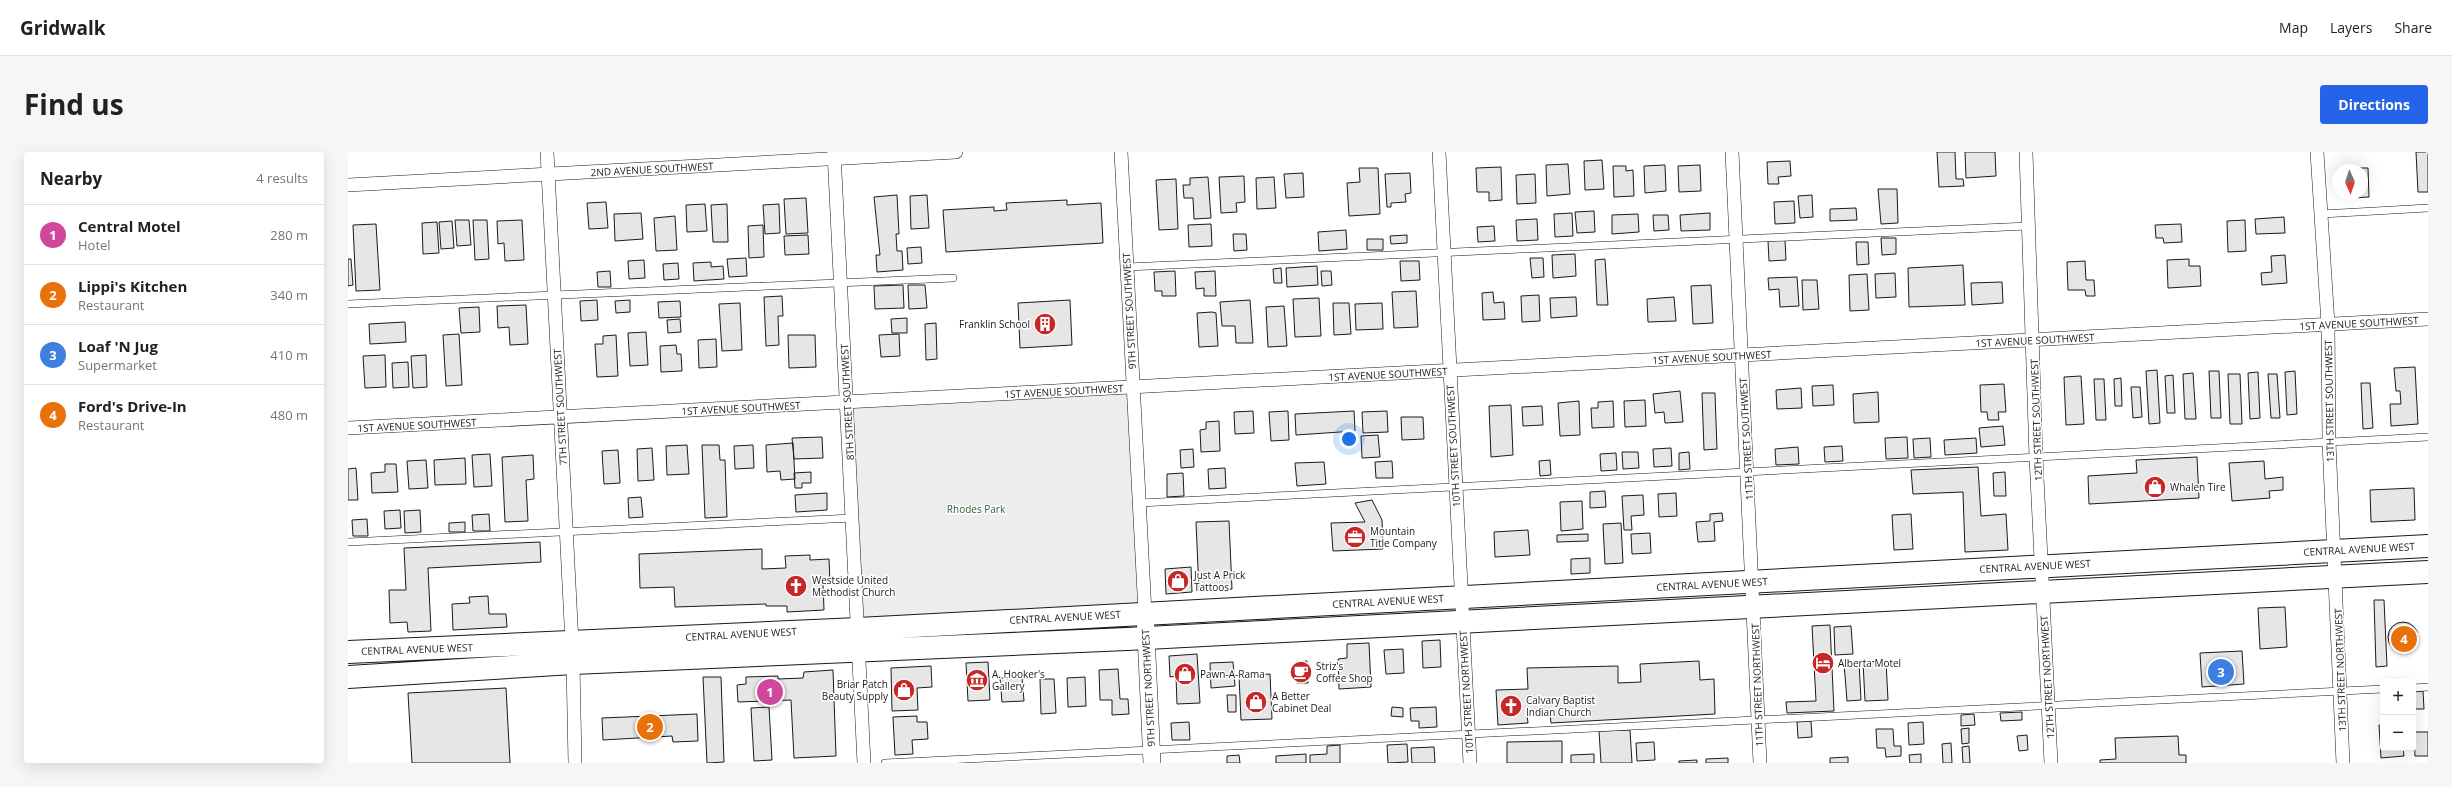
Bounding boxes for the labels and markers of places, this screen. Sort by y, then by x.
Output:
building icon: Franklin School [1032,311,1058,337]
place label: Franklin School [959,317,1030,331]
shop icon: Whalen Tire [2142,474,2168,500]
place label: Whalen Tire [2170,480,2226,494]
office icon: Mountain Title Company [1342,524,1368,550]
place label: Mountain Title Company [1370,524,1438,550]
shop icon: Just A Prick Tattoos [1165,568,1191,594]
place label: Just A Prick Tattoos [1193,568,1246,594]
church icon: Westside United Methodist Church [783,573,809,599]
place label: Westside United Methodist Church [812,573,895,599]
pin: 4 [2391,624,2417,654]
hotel icon: Alberta Motel [1810,650,1836,676]
place label: Alberta Motel [1838,656,1901,670]
pin: 3 [2208,657,2234,687]
cafe icon: Striz's Coffee Shop [1288,659,1314,685]
place label: Striz's Coffee Shop [1316,659,1373,685]
shop icon: Pawn-A-Rama [1172,661,1198,687]
museum icon: A. Hooker's Gallery [964,667,990,693]
place label: A. Hooker's Gallery [992,667,1045,693]
place label: Pawn-A-Rama [1200,667,1265,681]
pin: 1 [757,677,783,707]
place label: Briar Patch Beauty Supply [822,677,889,703]
shop icon: Briar Patch Beauty Supply [891,677,917,703]
shop icon: A Better Cabinet Deal [1243,689,1269,715]
place label: A Better Cabinet Deal [1272,689,1331,715]
church icon: Calvary Baptist Indian Church [1498,693,1524,719]
place label: Calvary Baptist Indian Church [1526,693,1596,719]
pin: 2 [637,712,663,742]

